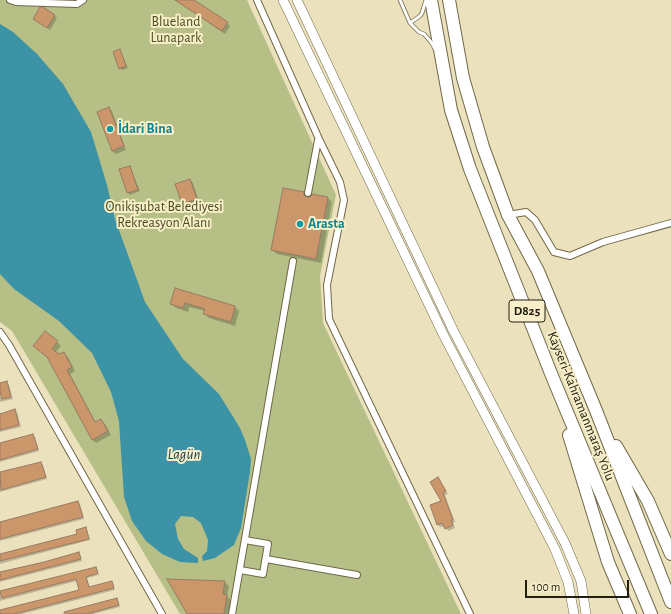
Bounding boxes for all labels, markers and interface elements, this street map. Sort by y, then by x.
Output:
park label: Blueland Lunapark [151,14,201,46]
place label: İdari Bina [118,121,172,137]
marker: İdari Bina [105,124,115,134]
park label: Onikişubat Belediyesi Rekreasyon Alanı [105,199,223,232]
place label: Arasta [308,216,345,232]
marker: Arasta [295,219,305,229]
road number: D825 [509,300,545,322]
street label: Kayseri-Kahramanmaraş Yolu [543,329,619,483]
water label: Lagün [167,445,201,463]
scale bar [527,572,631,598]
text: 100 m [532,581,560,593]

